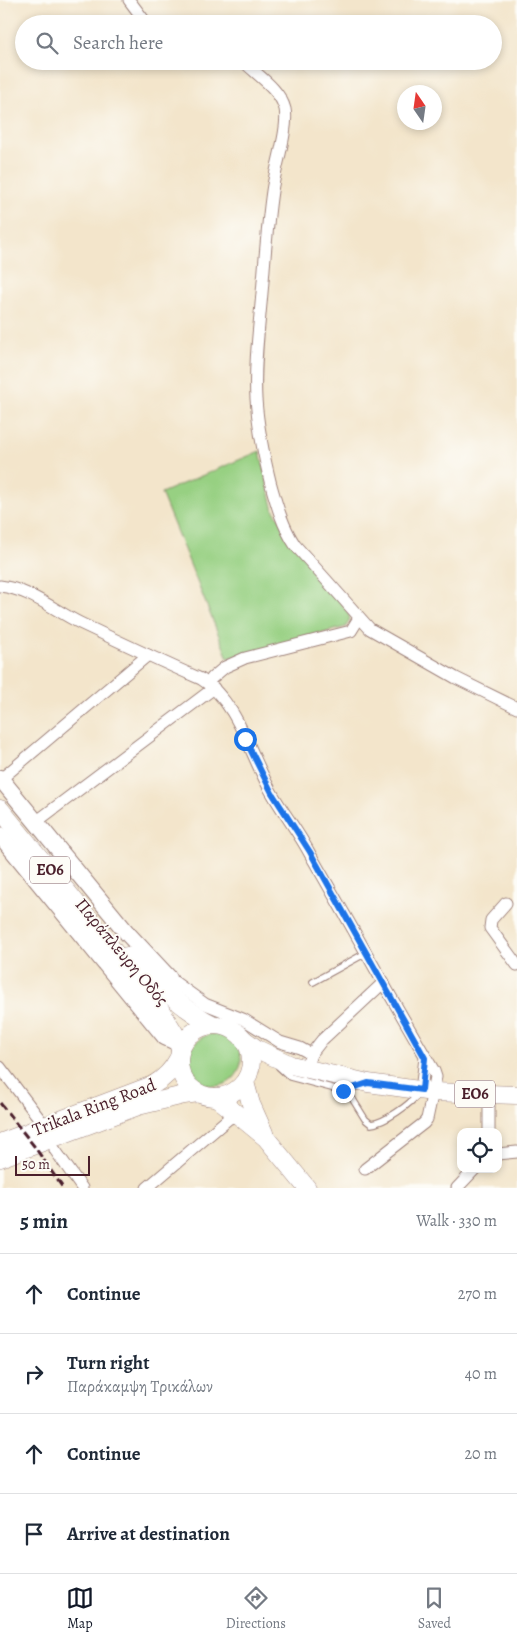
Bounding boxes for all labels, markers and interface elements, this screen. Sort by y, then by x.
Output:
search box [15,15,502,70]
icon: search [33,29,61,57]
text: Search here [73,30,163,56]
north arrow [397,85,442,130]
route start [234,728,257,751]
road number: ΕΟ6 [30,856,70,884]
street label: Παράπλευρη Οδός [70,893,174,1011]
street label: Trikala Ring Road [29,1072,159,1142]
route end [332,1080,355,1103]
road number: ΕΟ6 [455,1080,495,1108]
map controls [457,1128,502,1173]
button: locate [457,1128,502,1173]
scale bar [15,1153,90,1176]
text: 50 m [22,1155,50,1174]
text: 5 min [20,1207,68,1235]
text: Walk · 330 m [416,1210,497,1232]
icon: ahead [20,1280,48,1308]
text: Continue [67,1281,141,1307]
text: 270 m [458,1283,497,1305]
text: Turn right [67,1350,149,1376]
icon: right [20,1360,48,1388]
text: 40 m [465,1363,497,1385]
text: Παράκαμψη Τρικάλων [67,1376,213,1398]
icon: ahead [20,1440,48,1468]
text: Continue [67,1441,141,1467]
text: 20 m [464,1443,497,1465]
icon: arrive [20,1520,48,1548]
text: Arrive at destination [67,1521,230,1547]
tab: Map [66,1584,94,1633]
tab: Directions [226,1584,286,1633]
tab: Saved [418,1584,451,1633]

